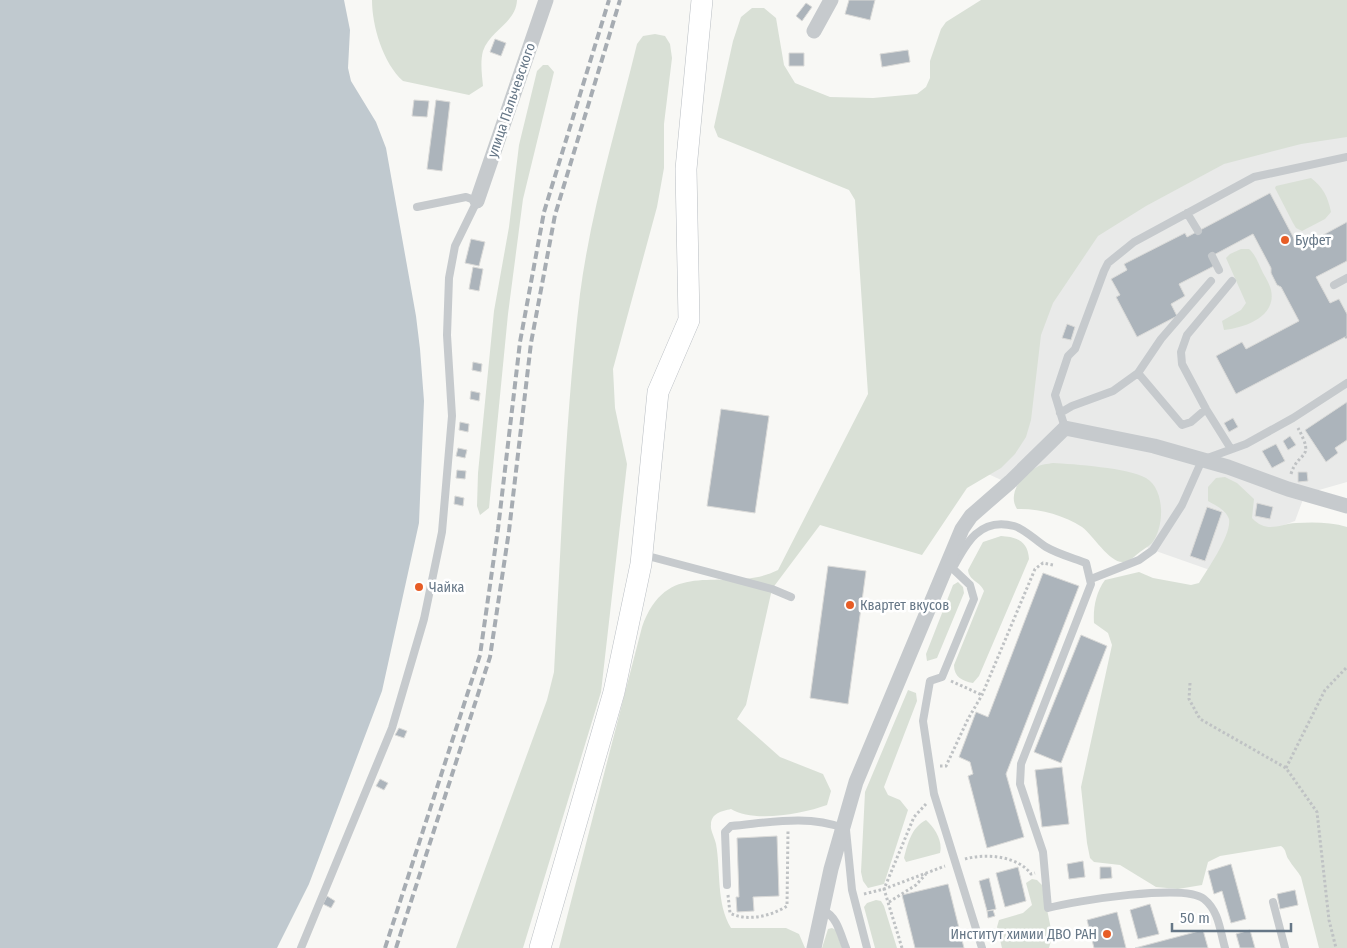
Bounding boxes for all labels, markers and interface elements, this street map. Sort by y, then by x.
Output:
street label: улица Пальчевского [484,41,539,160]
place label: Буфет [1295,232,1331,249]
marker: Буфет [1279,234,1291,246]
place label: Чайка [429,579,464,596]
marker: Чайка [413,581,425,593]
place label: Квартет вкусов [860,597,949,614]
marker: Квартет вкусов [844,599,856,611]
scale bar [1172,900,1291,932]
text: 50 m [1180,909,1210,927]
place label: Институт химии ДВО РАН [951,926,1097,943]
marker: Институт химии ДВО РАН [1101,928,1113,940]

